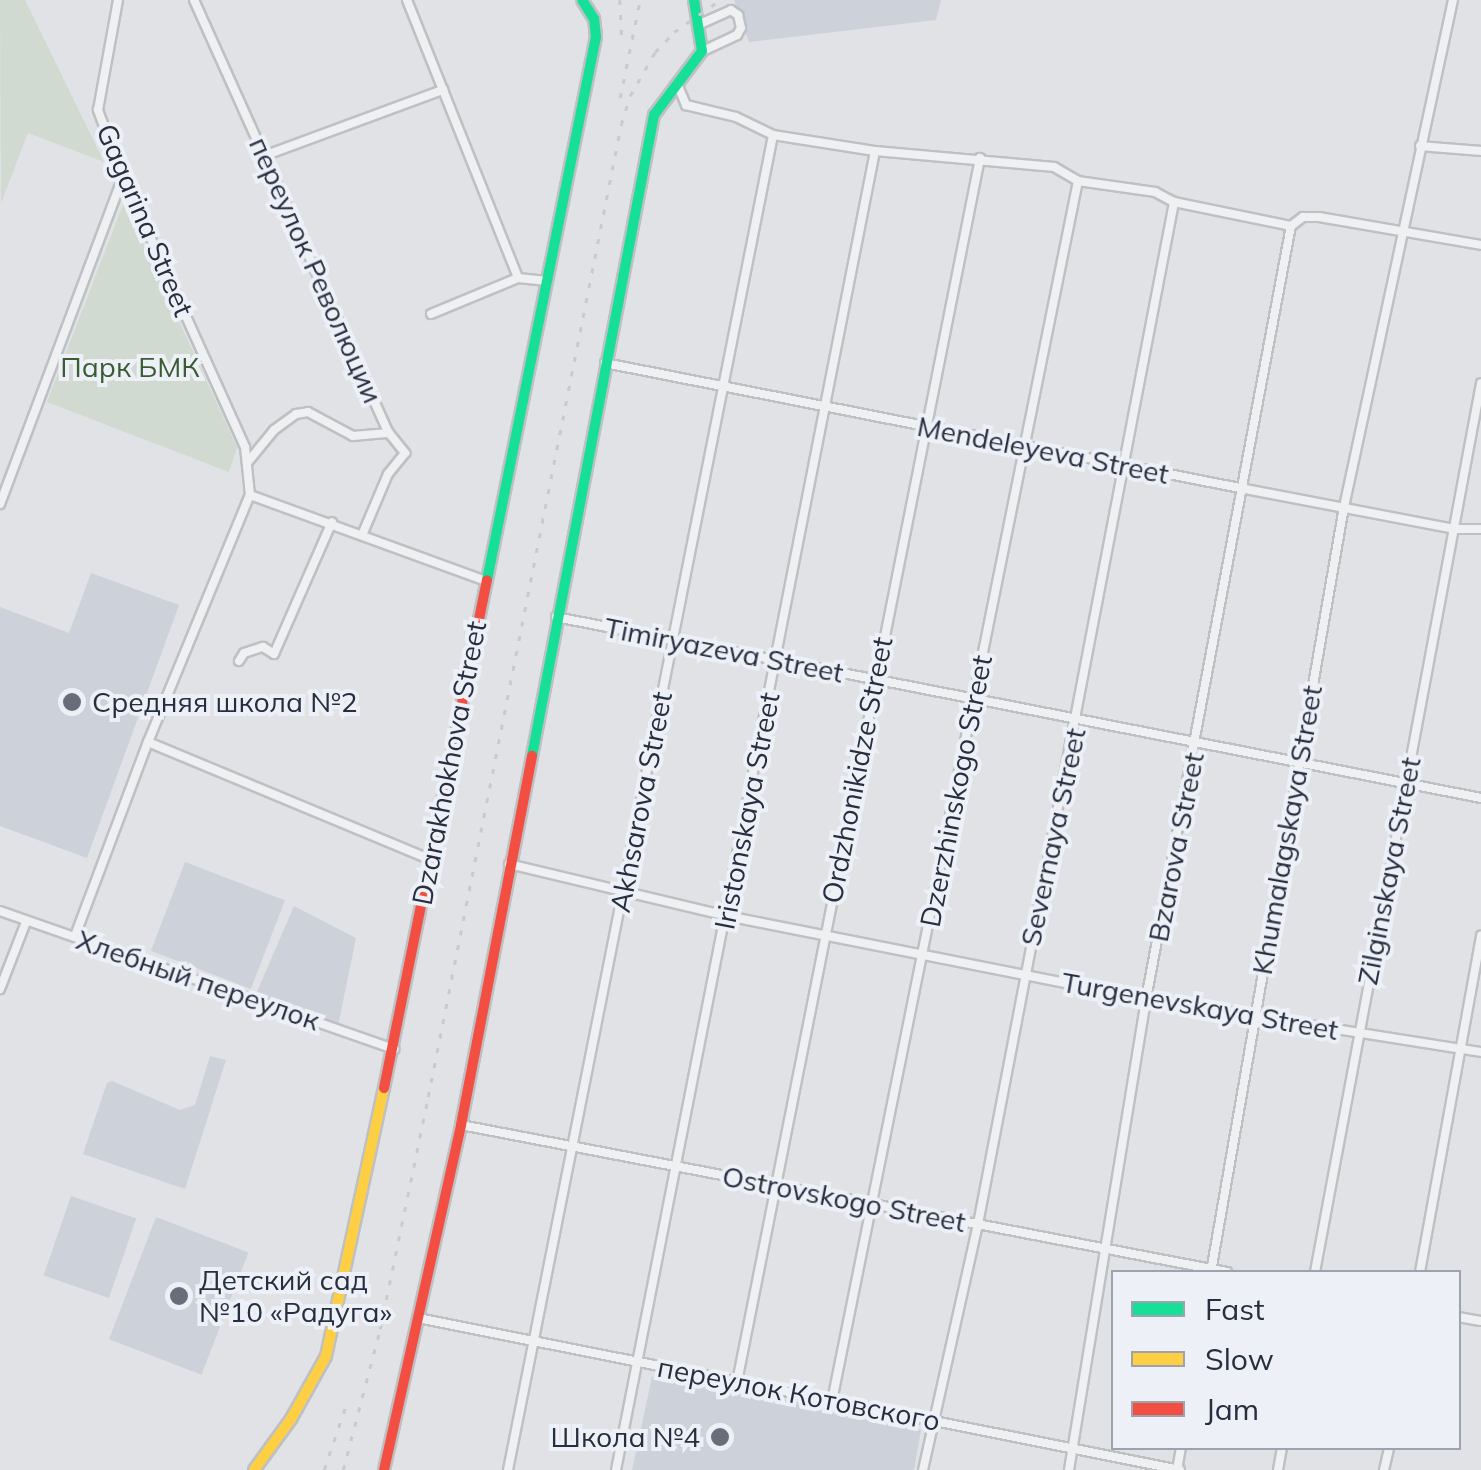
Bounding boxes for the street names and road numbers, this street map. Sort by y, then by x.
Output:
street label: Gagarina Street [89,119,201,321]
street label: переулок Революции [242,132,390,408]
street label: Mendeleyeva Street [915,409,1171,491]
street label: Timiryazeva Street [602,610,846,690]
street label: Dzarakhokhova Street [405,618,493,908]
street label: Ordzhonikidze Street [815,634,899,906]
street label: Dzerzhinskogo Street [913,652,999,930]
street label: Khumalagskaya Street [1245,683,1329,977]
street label: Akhsarova Street [603,689,679,915]
street label: Iristonskaya Street [708,690,786,932]
street label: Severnaya Street [1014,725,1092,949]
street label: Bzarova Street [1141,749,1211,945]
street label: Zilginskaya Street [1350,754,1428,988]
street label: Хлебный переулок [72,923,324,1037]
street label: Turgenevskaya Street [1059,965,1341,1047]
street label: Ostrovskogo Street [720,1159,968,1239]
street label: переулок Котовского [655,1350,943,1438]

